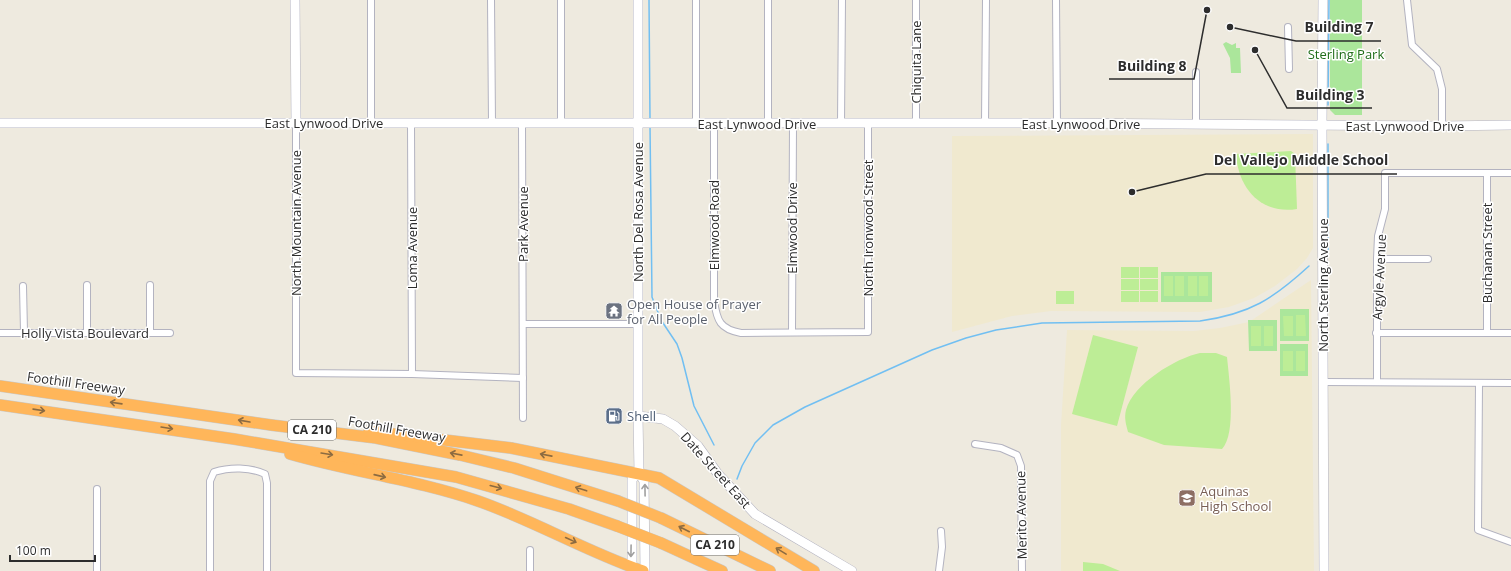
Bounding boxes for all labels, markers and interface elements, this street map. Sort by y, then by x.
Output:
callout: Building 7 [1296,15,1381,41]
text: Building 7 [1304,17,1374,36]
street label: Chiquita Lane [907,20,925,104]
park label: Sterling Park [1308,45,1384,63]
callout: Building 8 [1109,53,1194,79]
text: Building 8 [1117,56,1187,75]
callout: Building 3 [1287,82,1372,108]
text: Building 3 [1295,85,1365,104]
street label: East Lynwood Drive [265,114,383,132]
street label: East Lynwood Drive [698,115,816,133]
street label: East Lynwood Drive [1022,115,1140,133]
street label: East Lynwood Drive [1346,117,1464,135]
street label: North Del Rosa Avenue [629,142,647,282]
callout: Del Vallejo Middle School [1206,148,1397,174]
street label: North Mountain Avenue [287,150,305,296]
text: Del Vallejo Middle School [1214,150,1388,169]
street label: North Ironwood Street [859,159,877,297]
street label: Elmwood Road [705,180,723,270]
street label: Elmwood Drive [783,182,801,274]
street label: Park Avenue [514,186,532,262]
street label: Buchanan Street [1478,202,1496,303]
street label: Loma Avenue [403,207,421,289]
street label: North Sterling Avenue [1314,218,1332,352]
street label: Argyle Avenue [1368,233,1390,321]
place label: Open House of Prayer for All People [627,295,762,328]
temple icon: Open House of Prayer for All People [604,301,624,321]
street label: Holly Vista Boulevard [21,324,149,342]
street label: Foothill Freeway [26,367,127,399]
one-way arrow [110,399,123,407]
one-way arrow [32,406,45,414]
fuel station icon: Shell [604,406,624,426]
place label: Shell [627,407,656,425]
street label: Foothill Freeway [347,412,448,447]
one-way arrow [238,417,251,425]
road number: CA 210 [288,420,336,440]
one-way arrow [160,425,173,433]
street label: Date Street East [677,428,755,512]
one-way arrow [449,449,462,457]
one-way arrow [320,450,333,458]
one-way arrow [539,450,552,458]
street label: Merito Avenue [1011,471,1031,559]
one-way arrow [373,472,386,480]
place label: Aquinas High School [1200,482,1272,515]
one-way arrow [489,484,502,492]
one-way arrow [641,484,648,497]
one-way arrow [574,485,587,492]
school or university icon: Aquinas High School [1177,488,1197,508]
one-way arrow [679,525,691,532]
road number: CA 210 [691,535,739,555]
scale bar [10,537,95,563]
one-way arrow [565,537,577,544]
text: 100 m [16,542,51,559]
one-way arrow [627,544,635,557]
one-way arrow [775,546,787,554]

